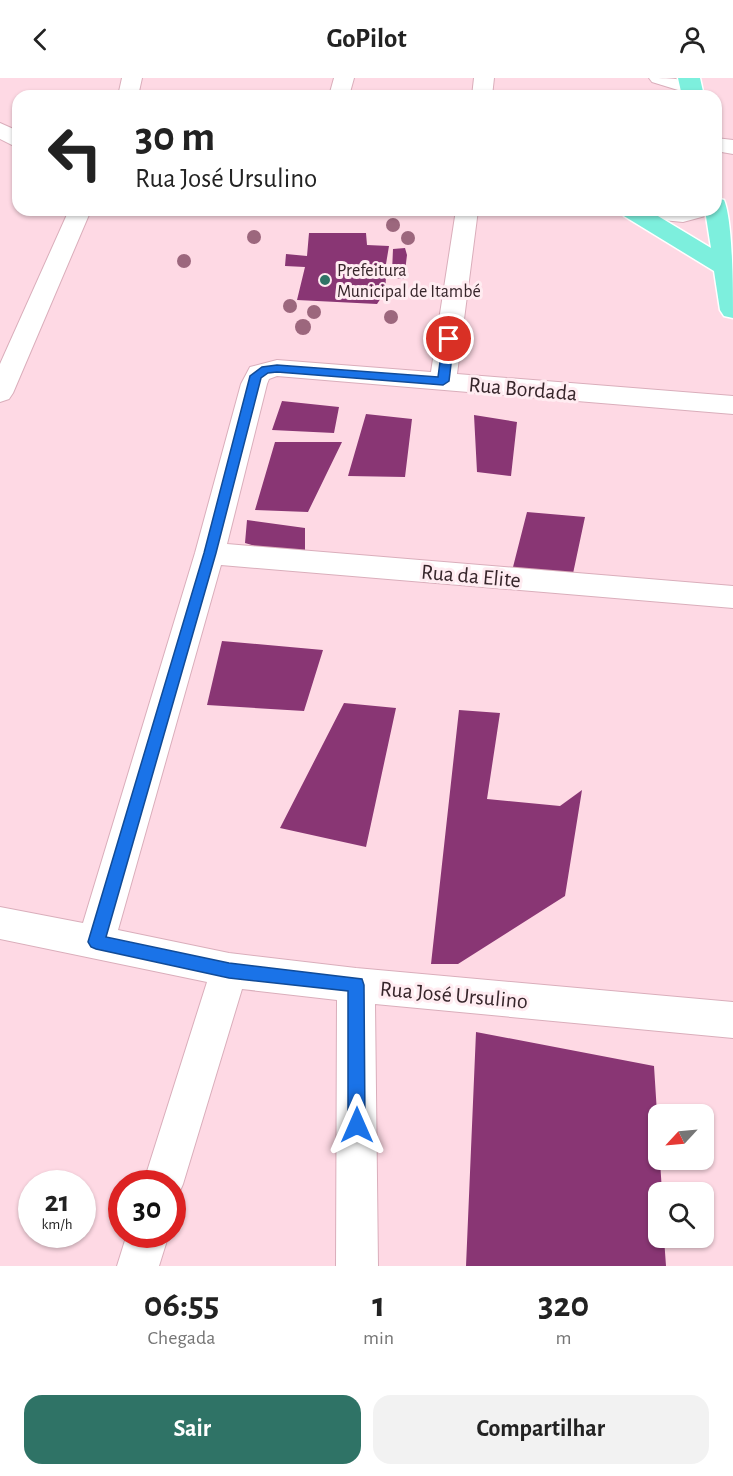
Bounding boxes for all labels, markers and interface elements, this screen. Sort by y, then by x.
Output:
icon: back [24,23,57,56]
icon: person [676,23,709,56]
text: GoPilot [326,25,407,52]
icon: left [36,114,114,192]
text: 30 m [135,116,215,158]
text: Rua José Ursulino [135,165,317,192]
place label: Prefeitura Municipal de Itambé [337,262,481,301]
marker: Prefeitura Municipal de Itambé [318,273,332,287]
pin [423,313,474,364]
icon: arrive [432,322,465,355]
street label: Rua Bordada [468,373,578,405]
street label: Rua da Elite [420,561,522,591]
street label: Rua José Ursulino [379,978,529,1012]
position arrow [325,1093,389,1157]
north arrow [648,1104,714,1170]
map controls [648,1104,714,1248]
speed limit sign: 30 [108,1170,186,1248]
button: search [648,1182,714,1248]
text: 21 [45,1187,69,1217]
text: km/h [42,1217,72,1232]
text: 06:55 [144,1287,219,1323]
text: 1 [372,1287,385,1323]
text: 320 [538,1287,589,1323]
text: Chegada [147,1328,216,1348]
text: min [363,1328,394,1348]
text: m [556,1328,572,1348]
button: Sair [24,1395,361,1464]
button: Compartilhar [373,1395,709,1464]

